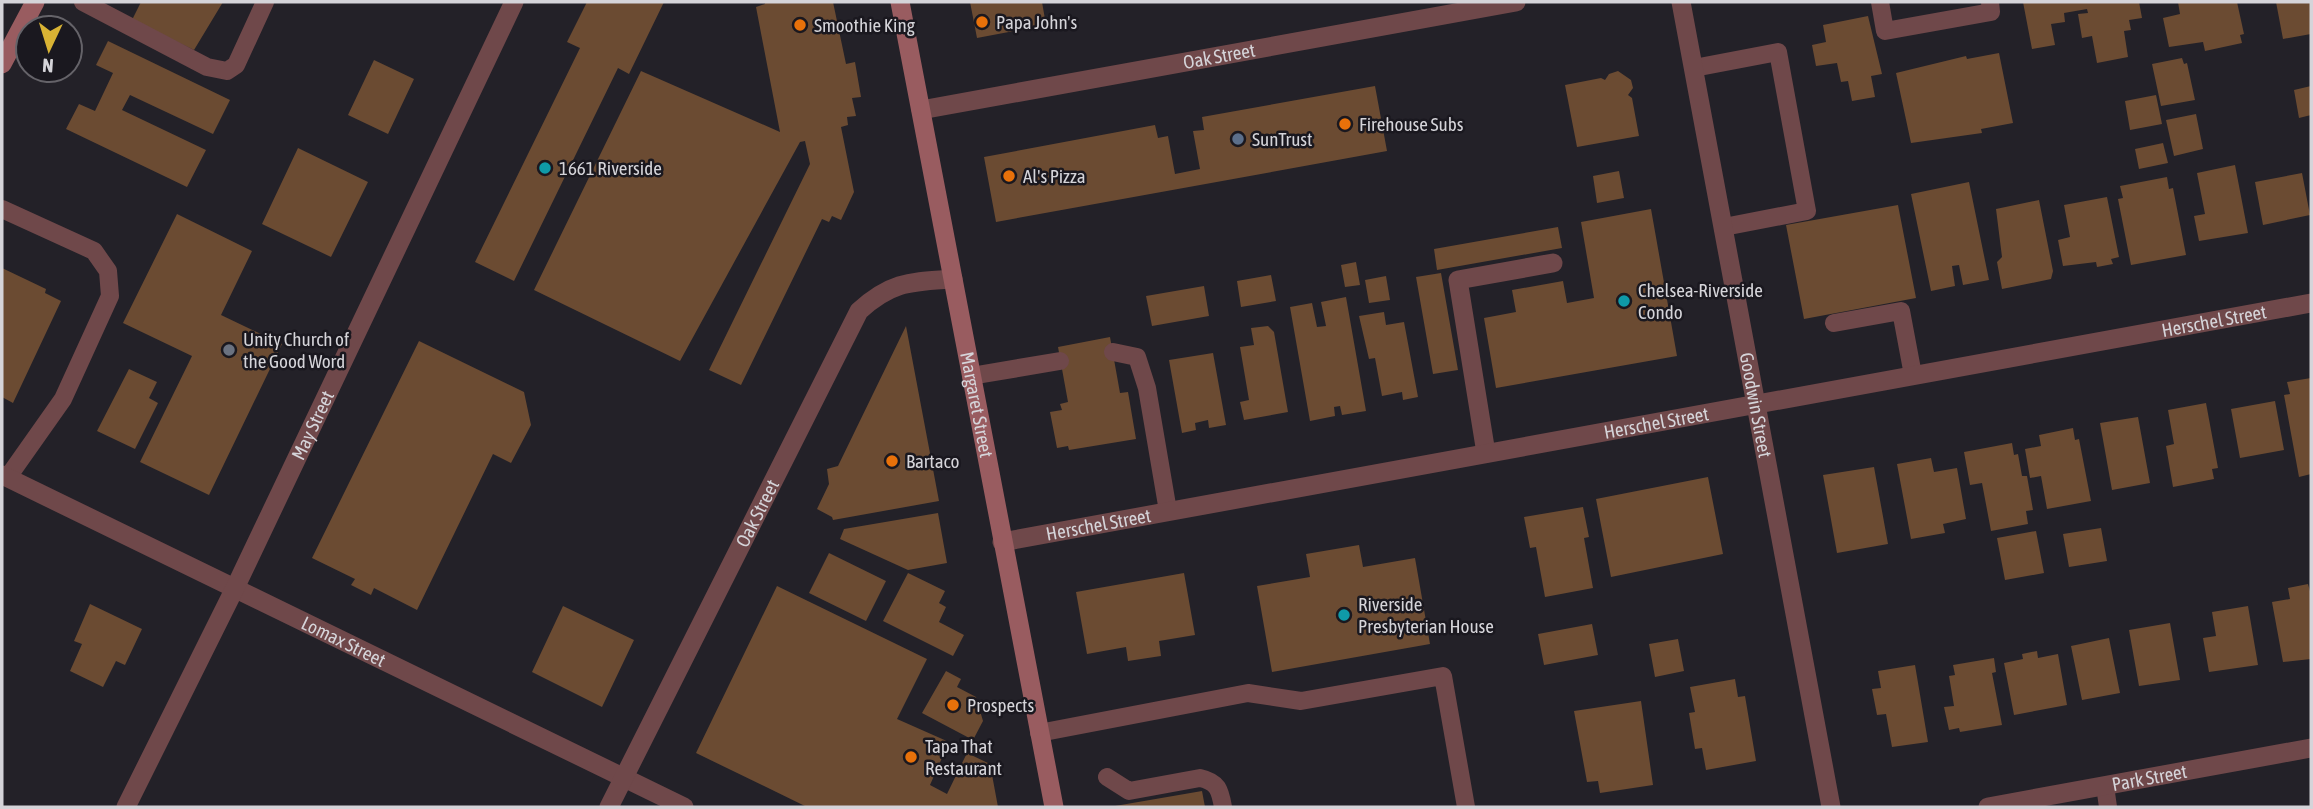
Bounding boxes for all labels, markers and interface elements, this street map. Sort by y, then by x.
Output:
place label: Papa John's [996,11,1077,33]
north arrow [14,14,84,84]
place label: Smoothie King [814,14,916,36]
marker: Papa John's [974,14,990,30]
marker: Smoothie King [792,17,808,33]
street label: Oak Street [1181,39,1257,73]
text: N [41,55,54,77]
place label: Firehouse Subs [1359,113,1464,135]
marker: Firehouse Subs [1337,116,1353,132]
place label: SunTrust [1252,128,1313,150]
marker: SunTrust [1230,131,1246,147]
place label: 1661 Riverside [559,157,662,179]
marker: 1661 Riverside [537,160,553,176]
place label: Al's Pizza [1023,165,1086,187]
marker: Al's Pizza [1001,168,1017,184]
place label: Chelsea-Riverside Condo [1638,279,1763,323]
marker: Chelsea-Riverside Condo [1616,293,1632,309]
street label: Herschel Street [2160,300,2268,341]
place label: Unity Church of the Good Word [243,328,349,372]
marker: Unity Church of the Good Word [221,342,237,358]
street label: Margaret Street [956,350,998,459]
street label: Goodwin Street [1736,351,1777,459]
street label: May Street [287,387,338,463]
street label: Herschel Street [1602,402,1710,443]
place label: Bartaco [906,450,960,472]
marker: Bartaco [884,453,900,469]
street label: Oak Street [731,476,783,551]
street label: Herschel Street [1044,504,1153,545]
place label: Riverside Presbyterian House [1358,593,1494,637]
marker: Riverside Presbyterian House [1336,607,1352,623]
street label: Lomax Street [298,612,389,671]
place label: Prospects [967,694,1035,716]
marker: Prospects [945,697,961,713]
place label: Tapa That Restaurant [925,735,1002,779]
marker: Tapa That Restaurant [903,749,919,765]
street label: Park Street [2110,760,2189,795]

